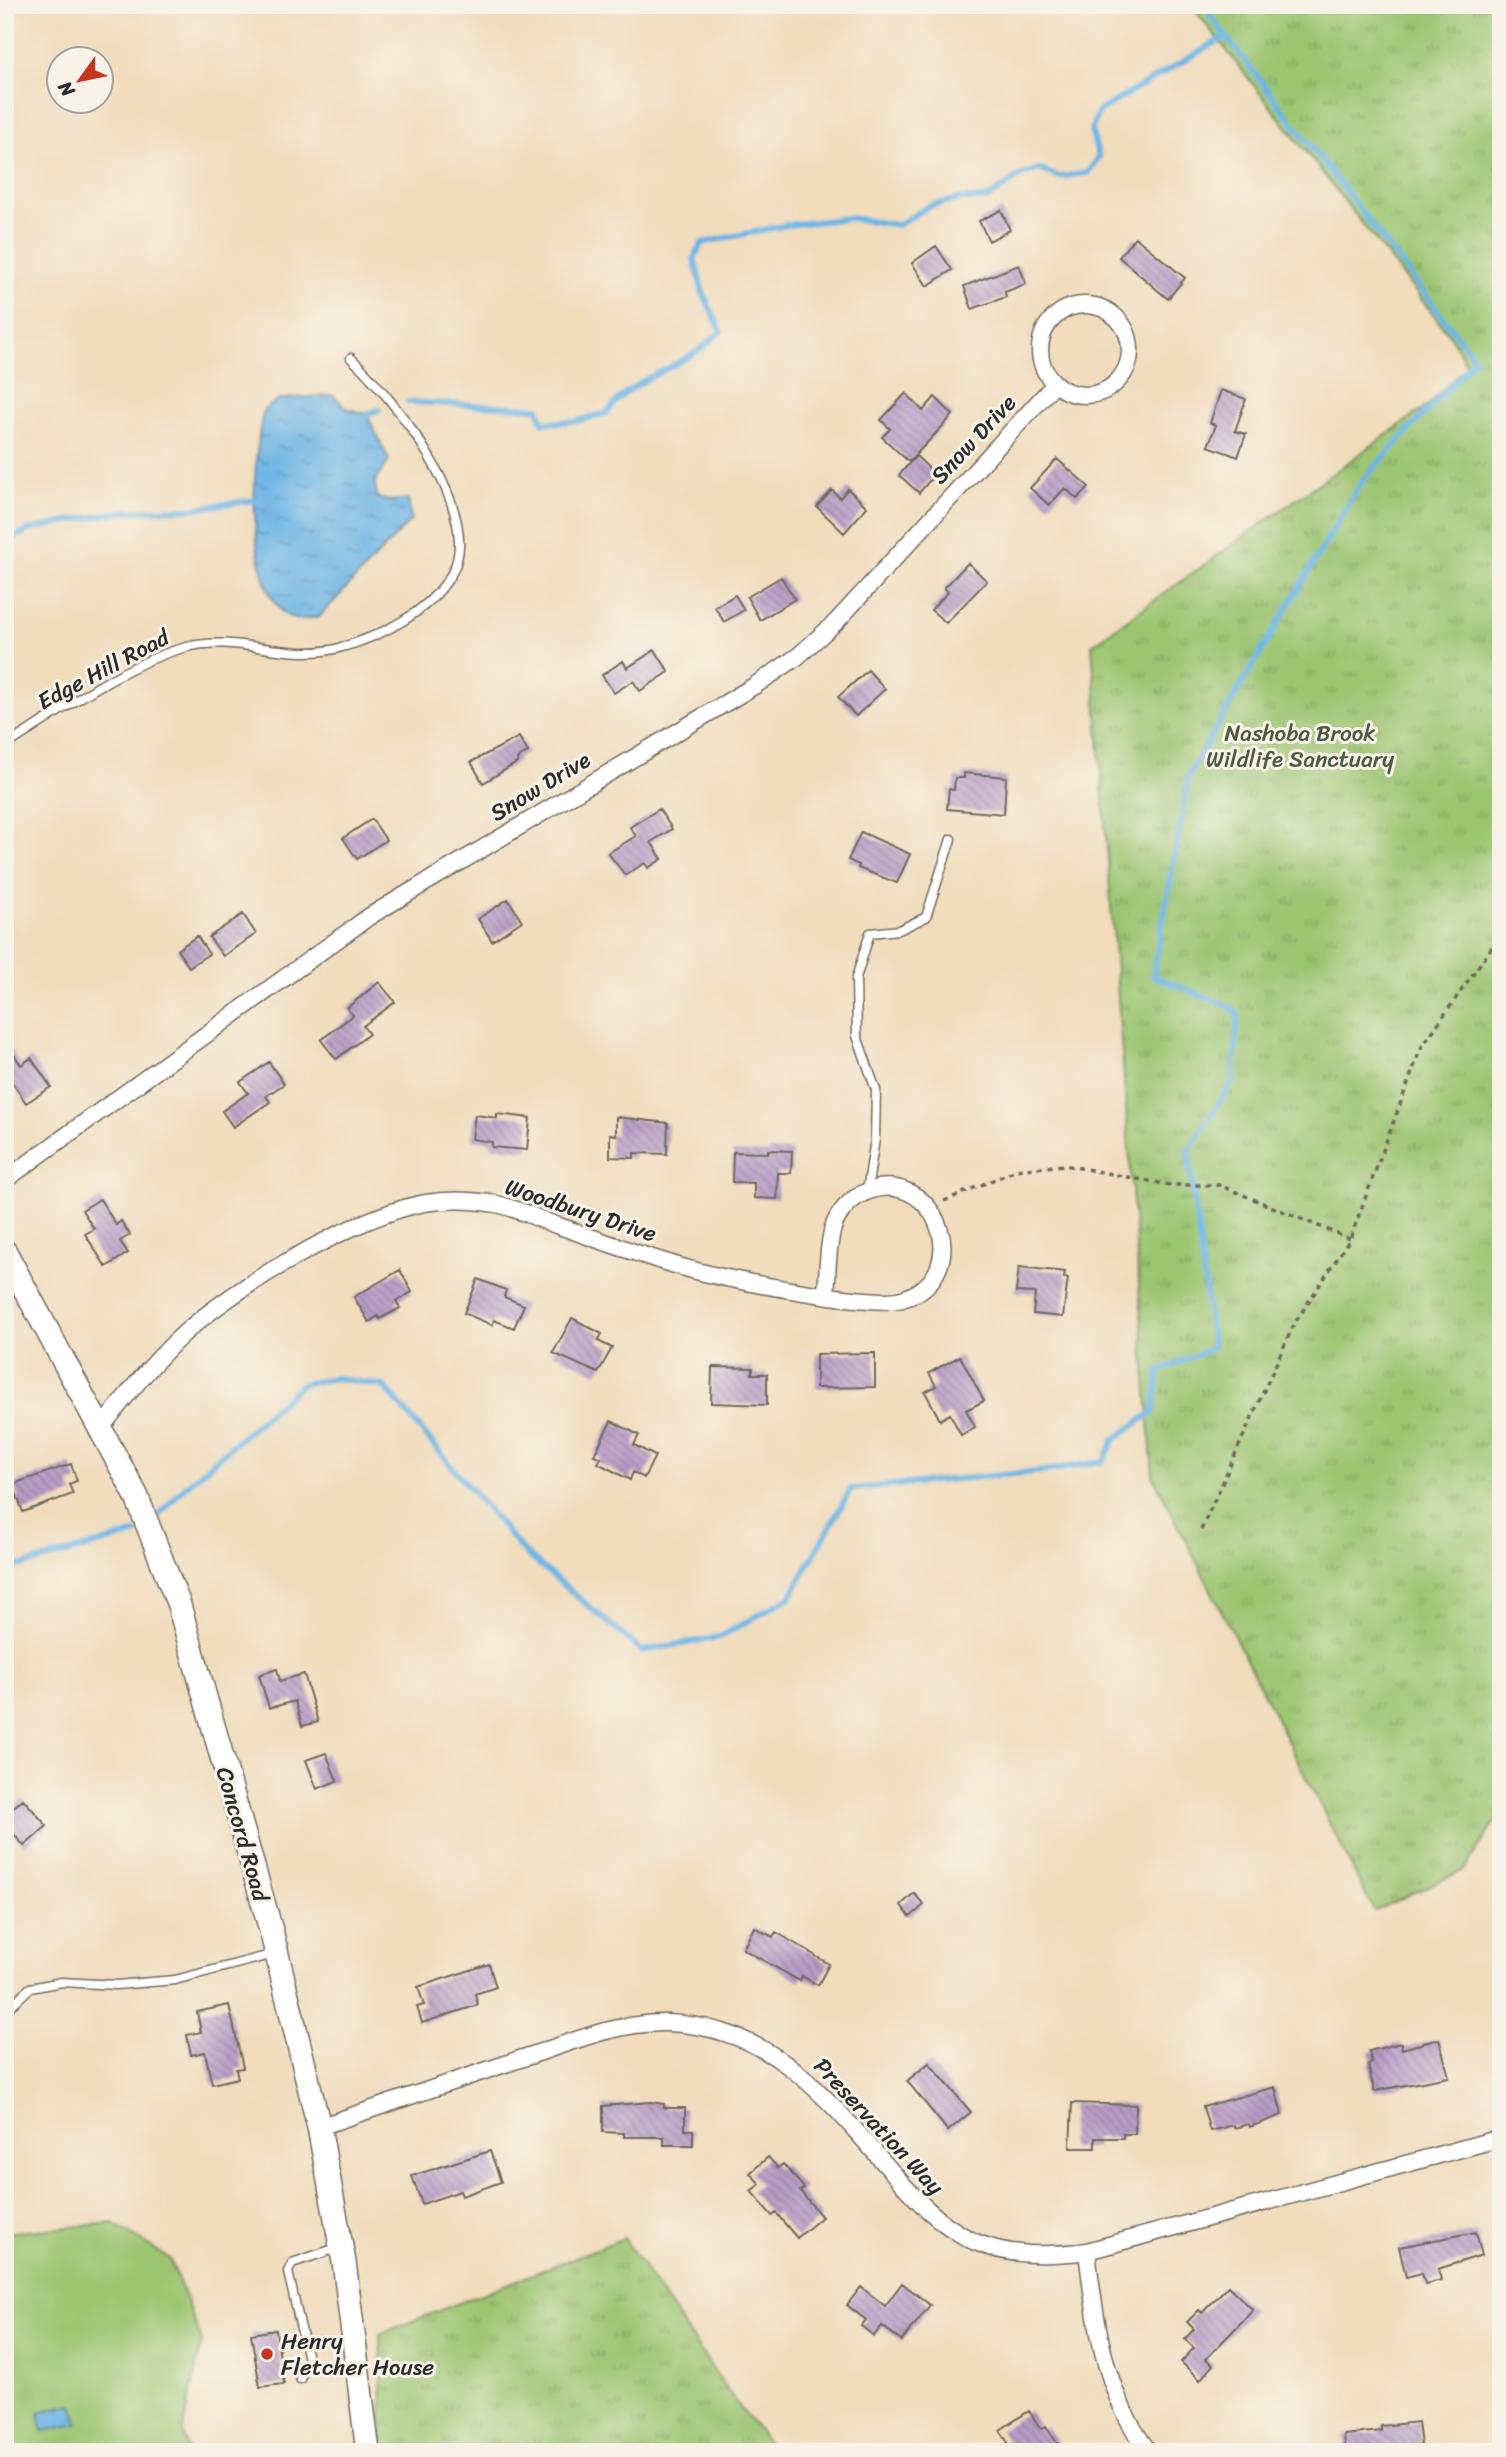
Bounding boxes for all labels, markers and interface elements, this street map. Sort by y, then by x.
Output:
north arrow [46,46,116,116]
text: N [48,74,84,104]
street label: Snow Drive [920,385,1026,494]
street label: Edge Hill Road [30,616,179,722]
park label: Nashoba Brook Wildlife Sanctuary [1206,713,1394,780]
street label: Snow Drive [482,740,599,833]
street label: Woodbury Drive [500,1167,662,1254]
street label: Concord Road [204,1762,282,1908]
street label: Preservation Way [803,2048,954,2205]
place label: Henry Fletcher House [281,2321,434,2388]
marker: Henry Fletcher House [259,2346,275,2362]

